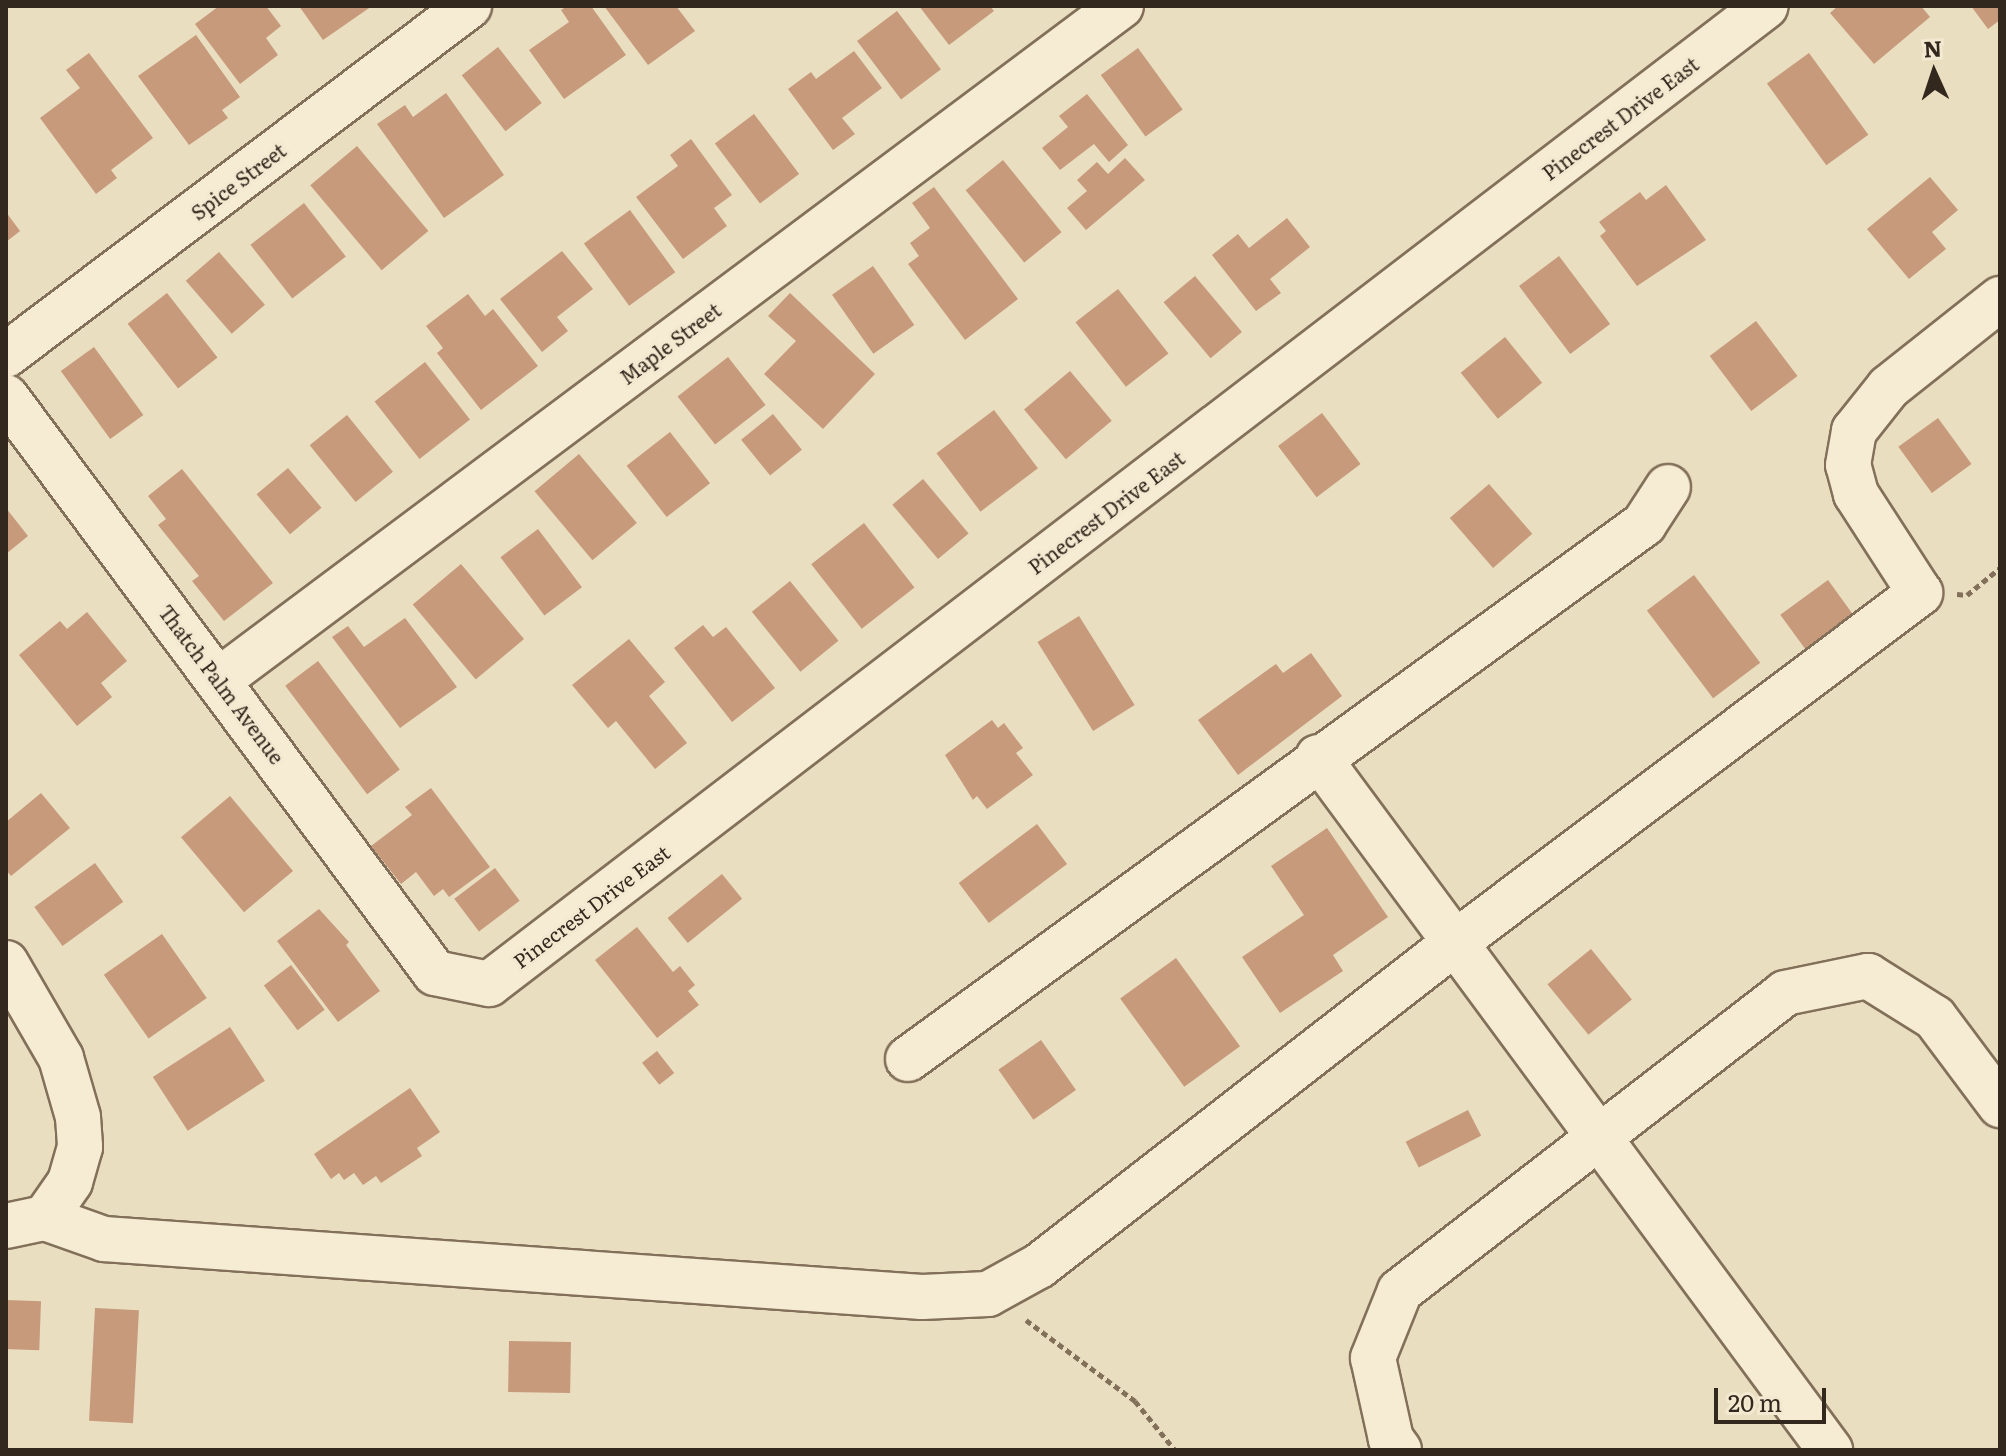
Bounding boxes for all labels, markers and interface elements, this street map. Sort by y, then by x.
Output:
text: N [1923,31,1943,64]
north arrow [1894,32,1974,112]
street label: Pinecrest Drive East [1537,51,1703,185]
street label: Spice Street [186,138,290,224]
street label: Maple Street [615,297,725,389]
street label: Pinecrest Drive East [1023,445,1189,579]
street label: Thatch Palm Avenue [154,600,290,768]
street label: Pinecrest Drive East [508,839,674,973]
scale bar [1718,1372,1830,1422]
text: 20 m [1728,1384,1782,1419]

